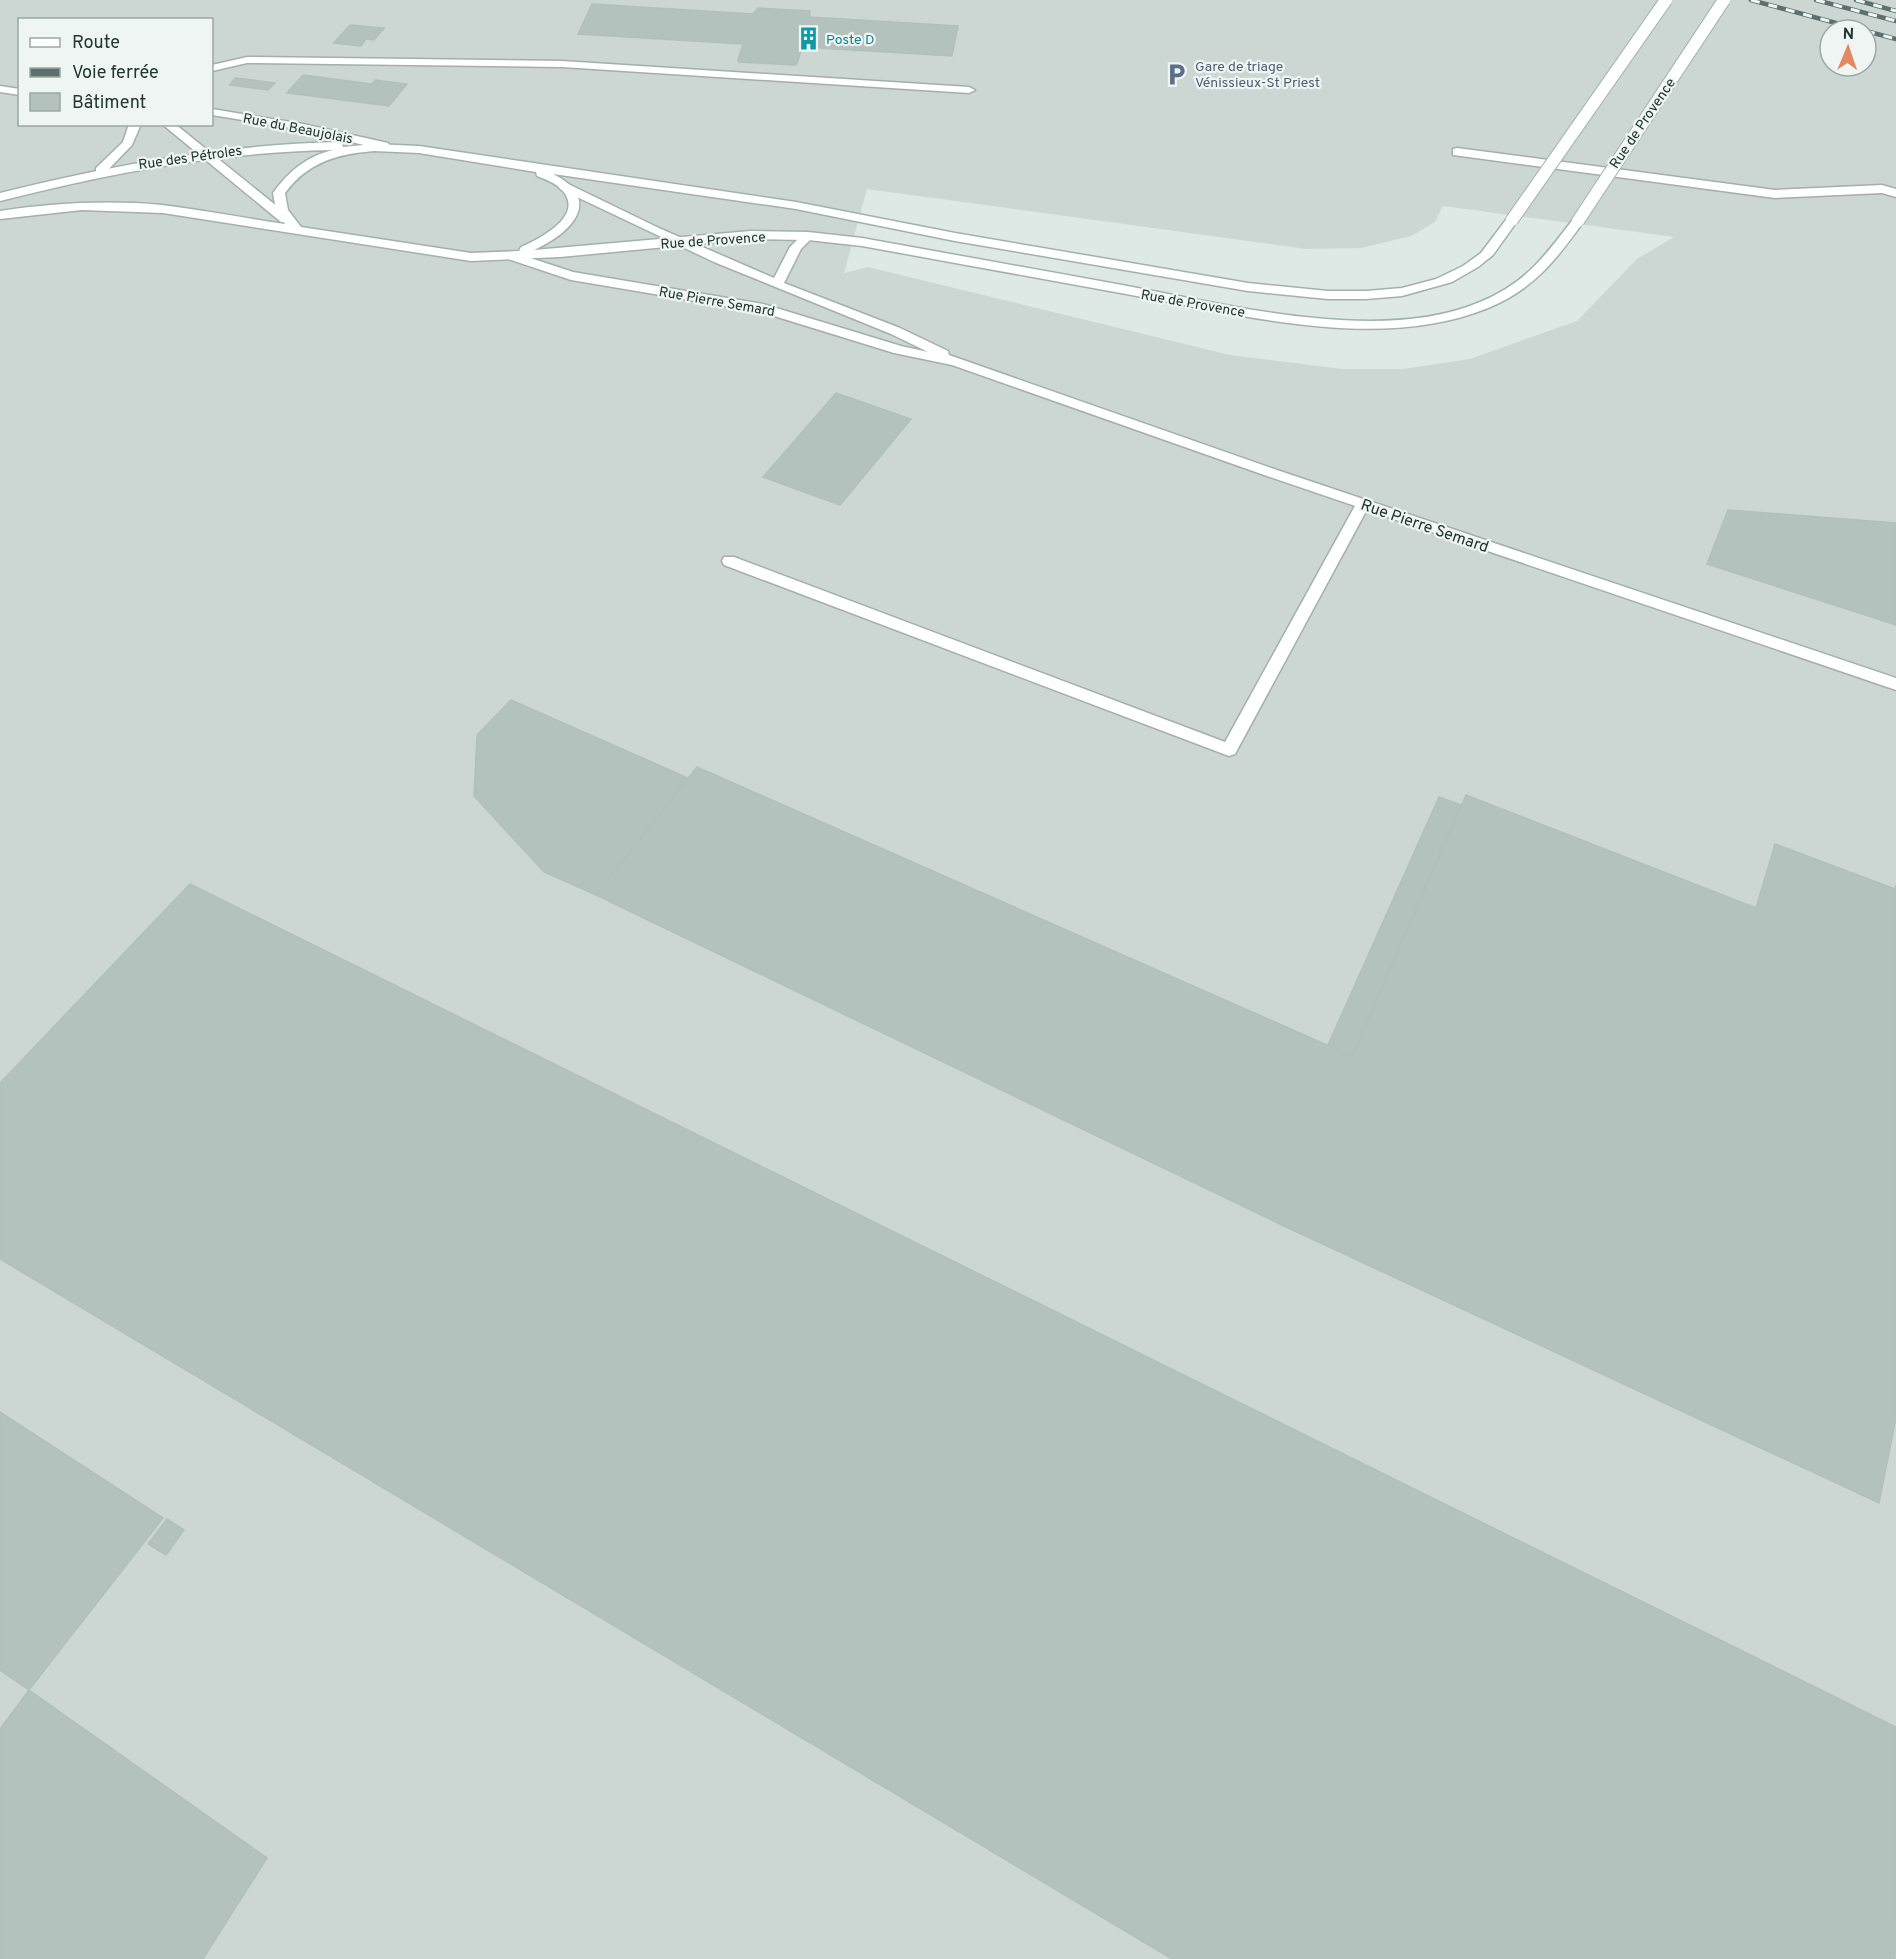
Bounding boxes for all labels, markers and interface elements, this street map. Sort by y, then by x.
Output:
legend [18,18,213,126]
north arrow [1818,18,1878,78]
text: N [1842,25,1855,45]
building icon: Poste D [795,26,821,52]
text: Route [72,32,120,55]
place label: Poste D [826,32,874,49]
place label: Gare de triage Vénissieux-St Priest [1195,59,1320,92]
parking icon: Gare de triage Vénissieux-St Priest [1164,61,1190,87]
text: Voie ferrée [72,62,159,85]
street label: Rue de Provence [1607,75,1680,172]
text: Bâtiment [72,92,146,115]
street label: Rue du Beaujolais [241,110,354,148]
street label: Rue des Pétroles [137,143,243,174]
street label: Rue de Provence [660,229,766,254]
street label: Rue Pierre Semard [657,284,776,321]
street label: Rue de Provence [1139,287,1246,322]
street label: Rue Pierre Semard [1358,496,1491,558]

